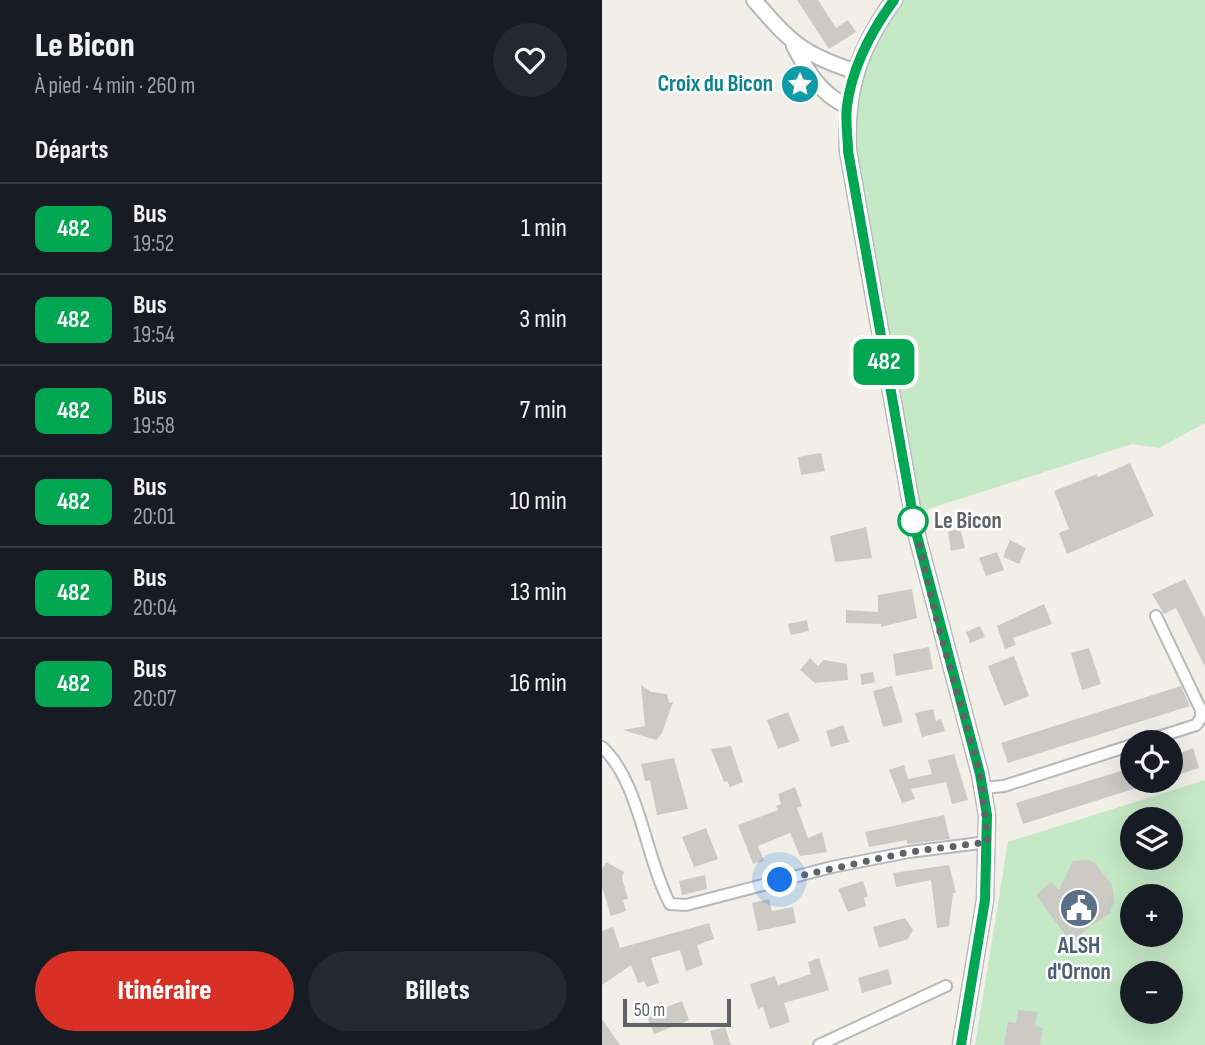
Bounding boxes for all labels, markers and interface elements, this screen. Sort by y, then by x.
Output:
button: heart [493,23,567,97]
text: Le Bicon [35,26,135,66]
place icon: Croix du Bicon [779,63,821,105]
place label: Croix du Bicon [657,70,773,98]
text: À pied · 4 min · 260 m [35,72,195,100]
text: Départs [35,135,108,166]
text: Bus [133,199,167,230]
text: 1 min [521,213,567,244]
text: 482 [57,214,90,243]
text: 19:52 [133,230,174,258]
text: Bus [133,290,167,321]
text: 3 min [519,304,567,335]
text: 482 [57,305,90,334]
text: 19:54 [133,321,175,349]
line badge: 482 [844,339,924,385]
text: 482 [867,347,901,376]
text: Bus [133,381,167,412]
text: 7 min [520,395,567,426]
text: 482 [57,396,90,425]
text: 19:58 [133,412,175,440]
text: Bus [133,472,167,503]
text: 10 min [510,486,567,517]
text: 482 [57,487,90,516]
text: 20:01 [133,503,175,531]
marker: Le Bicon [898,506,928,536]
place label: Le Bicon [934,507,1002,535]
text: Bus [133,563,167,594]
text: 13 min [510,577,567,608]
text: 482 [57,578,90,607]
text: 20:04 [133,594,177,622]
text: Bus [133,654,167,685]
text: 16 min [510,668,567,699]
text: 482 [57,669,90,698]
text: 20:07 [133,685,176,713]
map controls [1120,730,1183,1024]
button: locate [1120,730,1183,793]
button: layers [1120,807,1183,870]
your location [762,862,797,897]
button: + [1120,884,1183,947]
public building icon: ALSH d'Ornon [1058,887,1100,929]
place label: ALSH d'Ornon [1047,932,1111,986]
button: Itinéraire [35,951,294,1031]
button: Billets [308,951,567,1031]
button: − [1120,961,1183,1024]
scale bar [623,996,732,1028]
text: 50 m [634,999,665,1022]

